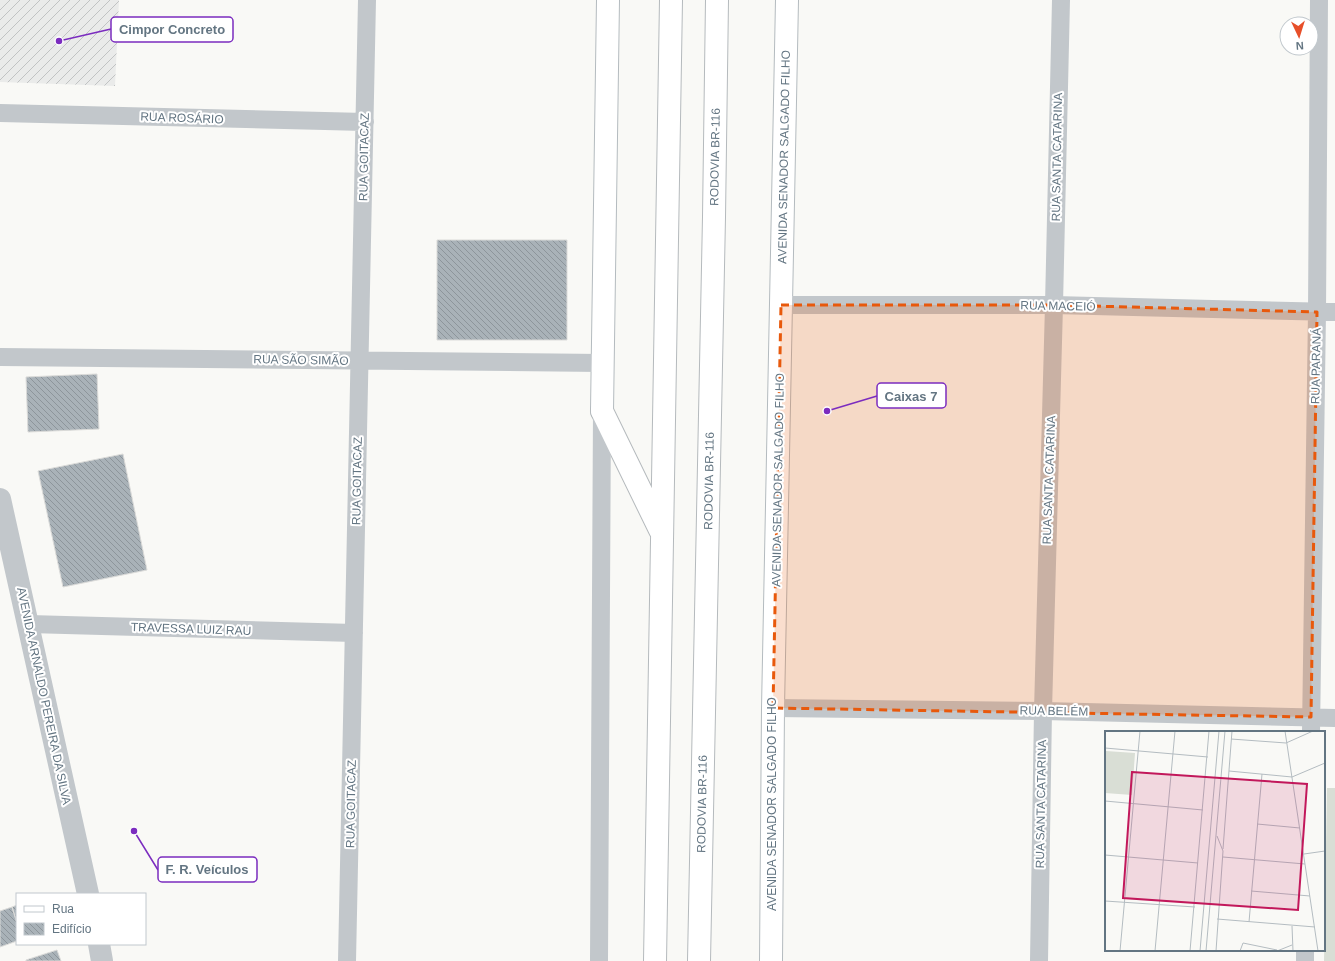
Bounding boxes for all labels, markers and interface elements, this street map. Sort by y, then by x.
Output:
north arrow [1279,16,1319,56]
callout: Cimpor Concreto [111,17,233,42]
text: Cimpor Concreto [119,22,225,37]
text: N [1295,40,1304,52]
street label: AVENIDA SENADOR SALGADO FILHO [775,50,793,264]
street label: RUA SANTA CATARINA [1049,93,1065,221]
street label: RODOVIA BR-116 [707,108,723,206]
street label: RUA ROSÁRIO [140,109,224,126]
street label: RUA GOITACAZ [356,113,372,201]
street label: RUA MACEIÓ [1020,297,1096,314]
street label: RUA PARANÁ [1307,328,1324,404]
street label: RUA SÃO SIMÃO [253,352,349,368]
street label: AVENIDA SENADOR SALGADO FILHO [769,373,787,587]
callout: Caixas 7 [877,383,946,408]
text: Caixas 7 [885,389,937,404]
street label: RUA SANTA CATARINA [1040,415,1058,545]
street label: RODOVIA BR-116 [701,432,717,530]
street label: RUA GOITACAZ [349,437,365,525]
street label: AVENIDA ARNALDO PEREIRA DA SILVA [14,586,74,806]
street label: TRAVESSA LUIZ RAU [131,620,251,638]
street label: AVENIDA SENADOR SALGADO FILHO [765,697,779,911]
street label: RUA BELÉM [1020,702,1088,719]
inset map [1105,731,1325,951]
street label: RUA SANTA CATARINA [1033,740,1049,868]
street label: RODOVIA BR-116 [694,755,710,853]
street label: RUA GOITACAZ [343,760,359,848]
callout: F. R. Veículos [158,857,257,882]
text: F. R. Veículos [165,862,249,877]
legend [16,893,146,945]
text: Rua [52,902,74,916]
text: Edifício [52,922,92,936]

